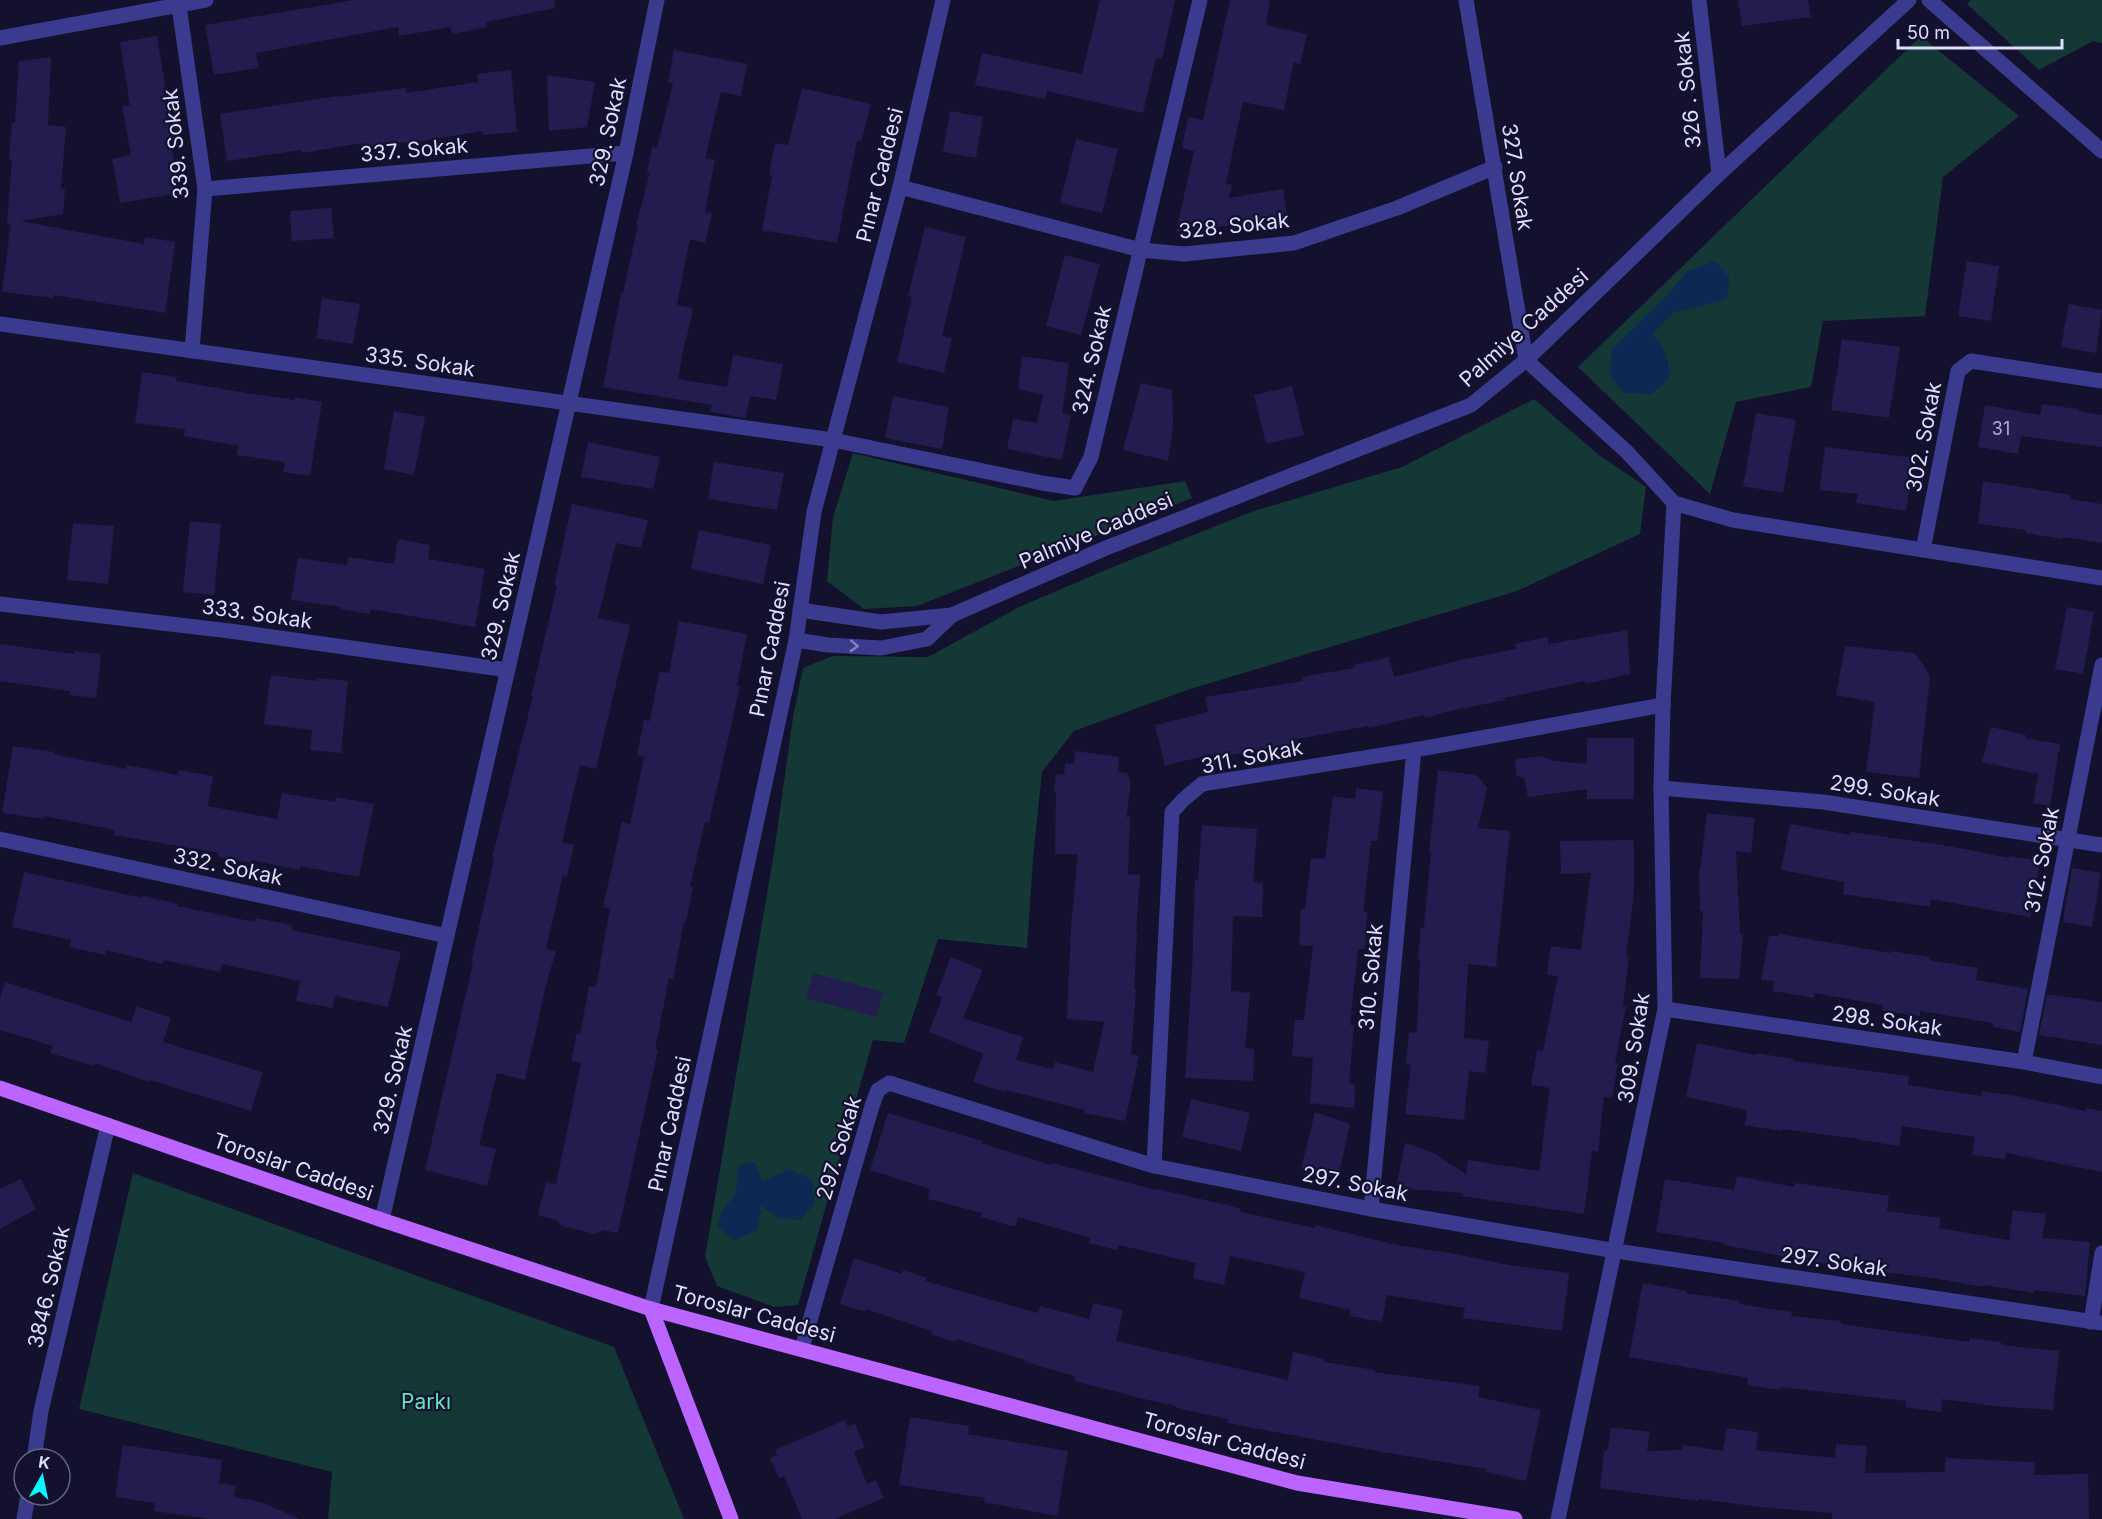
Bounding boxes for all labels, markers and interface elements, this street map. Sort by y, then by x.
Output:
scale bar [1898,12,2062,50]
text: 50 m [1907,22,1950,43]
street label: 326 . Sokak [1669,30,1706,150]
street label: 329. Sokak [584,74,631,189]
street label: 339. Sokak [157,87,194,201]
street label: Pınar Caddesi [851,105,908,245]
street label: 327. Sokak [1497,122,1538,233]
street label: 337. Sokak [359,132,469,167]
street label: 328. Sokak [1177,207,1291,244]
street label: Palmiye Caddesi [1454,263,1593,392]
street label: 324. Sokak [1067,302,1116,417]
street label: 335. Sokak [363,341,477,382]
street label: 302. Sokak [1901,379,1947,494]
house number: 31 [1992,418,2010,439]
street label: Palmiye Caddesi [1015,487,1176,574]
street label: 329. Sokak [476,548,525,663]
street label: Pınar Caddesi [744,579,795,719]
street label: 333. Sokak [200,593,314,634]
one-way arrow [849,640,858,653]
street label: 311. Sokak [1199,734,1305,779]
street label: 299. Sokak [1828,769,1942,812]
street label: 312. Sokak [2019,804,2064,915]
street label: 332. Sokak [171,843,286,890]
street label: 310. Sokak [1353,922,1388,1031]
street label: 309. Sokak [1612,990,1655,1105]
street label: 298. Sokak [1830,1000,1944,1041]
street label: 329. Sokak [368,1022,417,1137]
street label: Pınar Caddesi [643,1054,696,1194]
street label: 297. Sokak [811,1092,866,1203]
street label: Toroslar Caddesi [210,1127,377,1206]
street label: 297. Sokak [1300,1161,1411,1206]
street label: 3846. Sokak [22,1223,75,1350]
street label: 297. Sokak [1779,1242,1890,1281]
street label: Toroslar Caddesi [670,1280,838,1347]
park label: Parkı [401,1389,451,1414]
street label: Toroslar Caddesi [1140,1407,1308,1474]
north arrow [12,1447,72,1507]
text: K [37,1451,52,1473]

